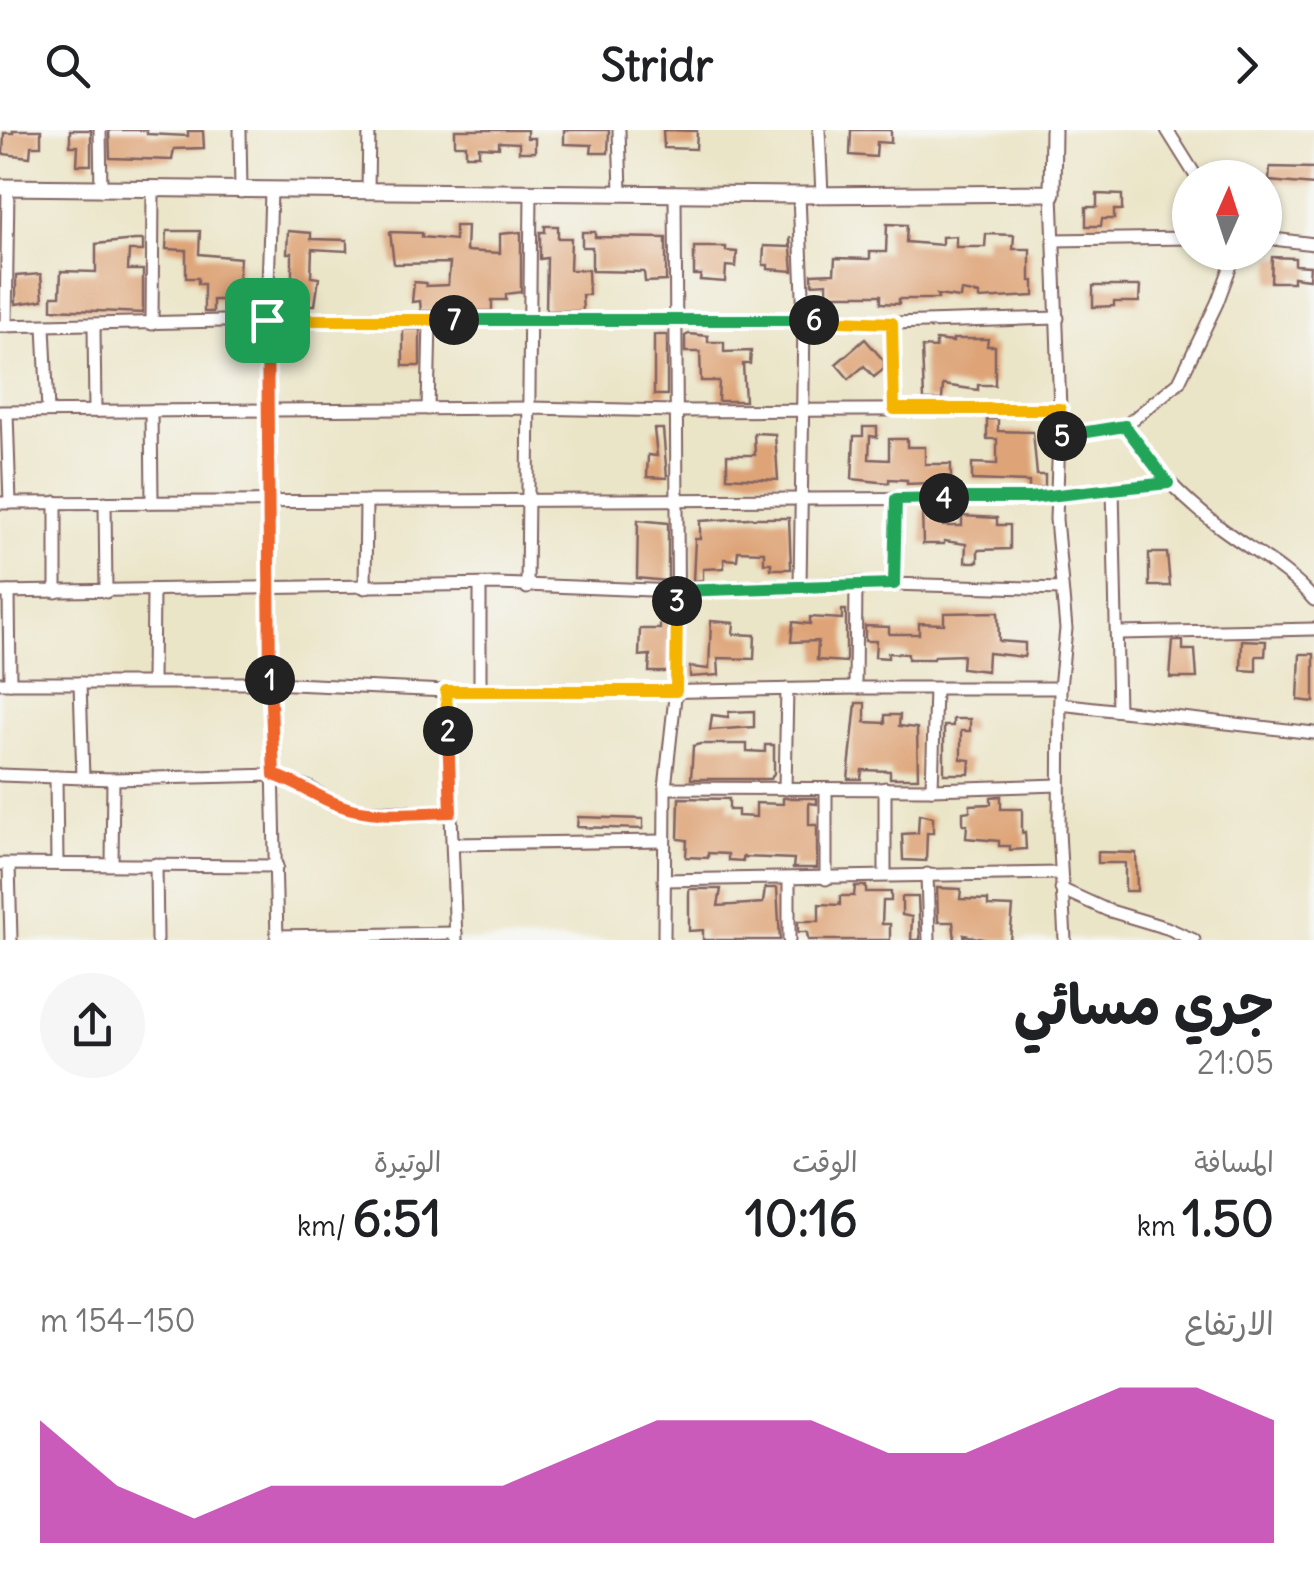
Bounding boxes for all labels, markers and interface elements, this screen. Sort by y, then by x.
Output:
text: Stridr [601,37,713,93]
icon: search [40,38,95,93]
icon: forward [1219,38,1274,93]
north arrow [1172,160,1282,270]
map controls [1172,160,1282,270]
pin [225,278,310,363]
icon: arrive [240,293,295,348]
pin: 7 [429,295,479,345]
pin: 6 [789,295,839,345]
text: 7 [447,302,461,338]
text: 6 [806,302,822,338]
pin: 5 [1037,411,1087,461]
text: 5 [1054,418,1070,454]
pin: 4 [919,473,969,523]
text: 4 [936,480,952,516]
pin: 3 [652,576,702,626]
text: 3 [669,583,685,619]
pin: 1 [245,655,295,705]
text: 1 [264,662,276,698]
pin: 2 [423,706,473,756]
text: 2 [440,713,456,749]
text: جري مسائي [1014,970,1274,1039]
button: share [40,973,145,1078]
text: 21:05 [1197,1042,1274,1083]
text: الوتيرة [374,1144,441,1180]
text: الوقت [792,1144,858,1180]
text: المسافة [1194,1144,1274,1180]
text: 6:51 [353,1187,441,1250]
text: 10:16 [745,1187,858,1250]
text: 1.50 [1182,1187,1274,1250]
text: /km [297,1208,353,1244]
text: km [1137,1208,1182,1244]
text: 150–154 m [40,1300,196,1341]
text: الارتفاع [1184,1303,1274,1344]

